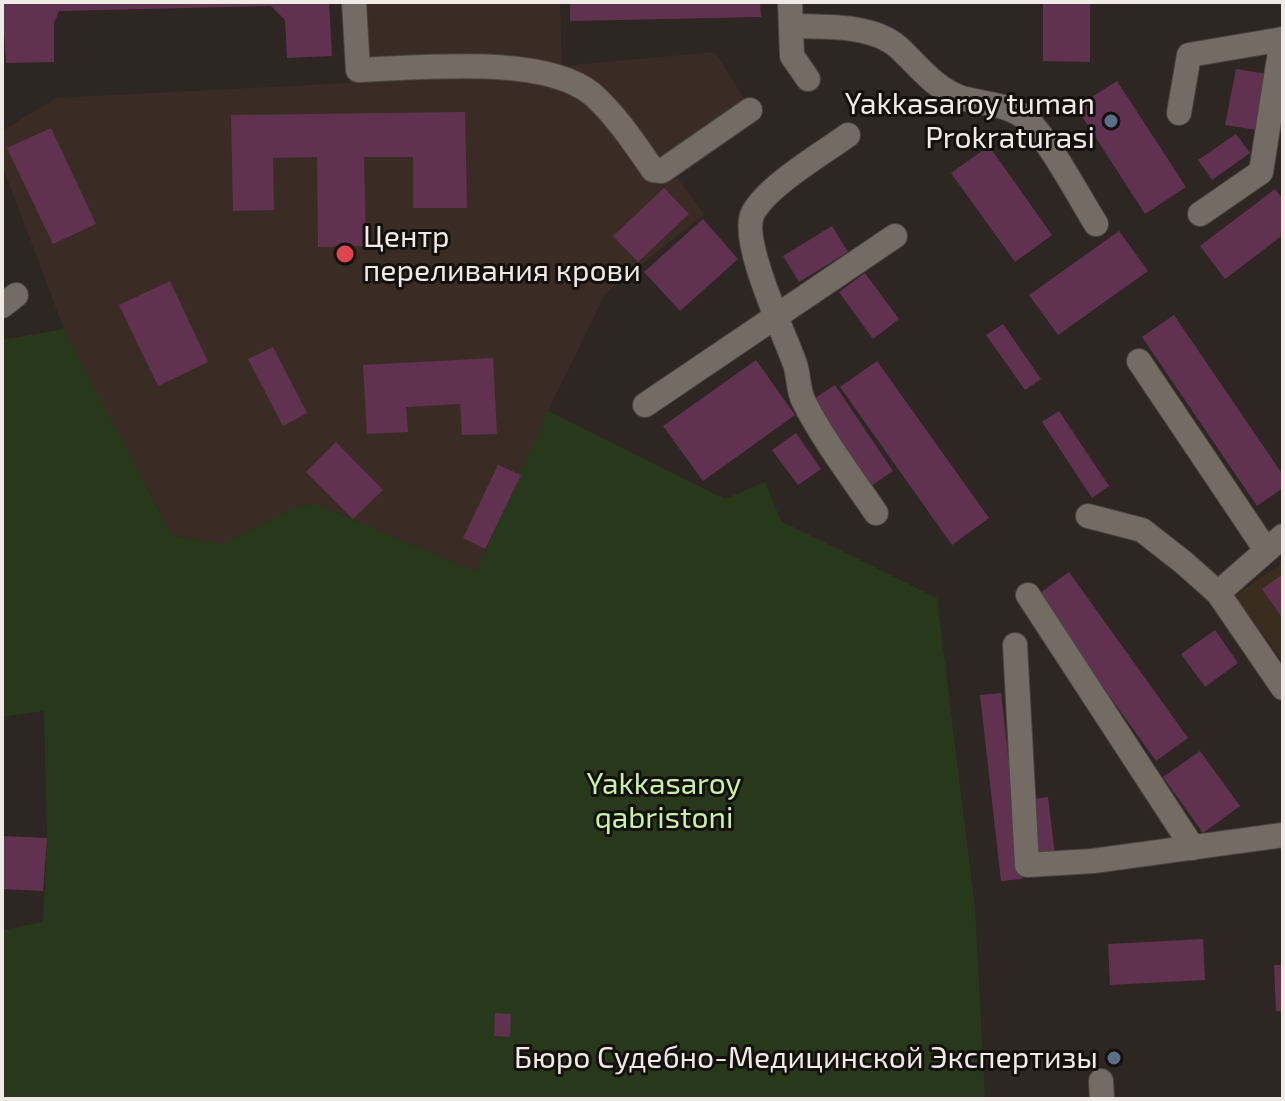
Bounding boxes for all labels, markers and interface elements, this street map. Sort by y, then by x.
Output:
place label: Yakkasaroy tuman Prokraturasi [845,86,1095,156]
marker: Yakkasaroy tuman Prokraturasi [1102,112,1120,130]
place label: Центр переливания крови [363,219,641,290]
marker: Центр переливания крови [334,243,356,265]
park label: Yakkasaroy qabristoni [587,766,741,836]
place label: Бюро Судебно-Медицинской Экспертизы [514,1040,1098,1076]
marker: Бюро Судебно-Медицинской Экспертизы [1105,1049,1123,1067]

